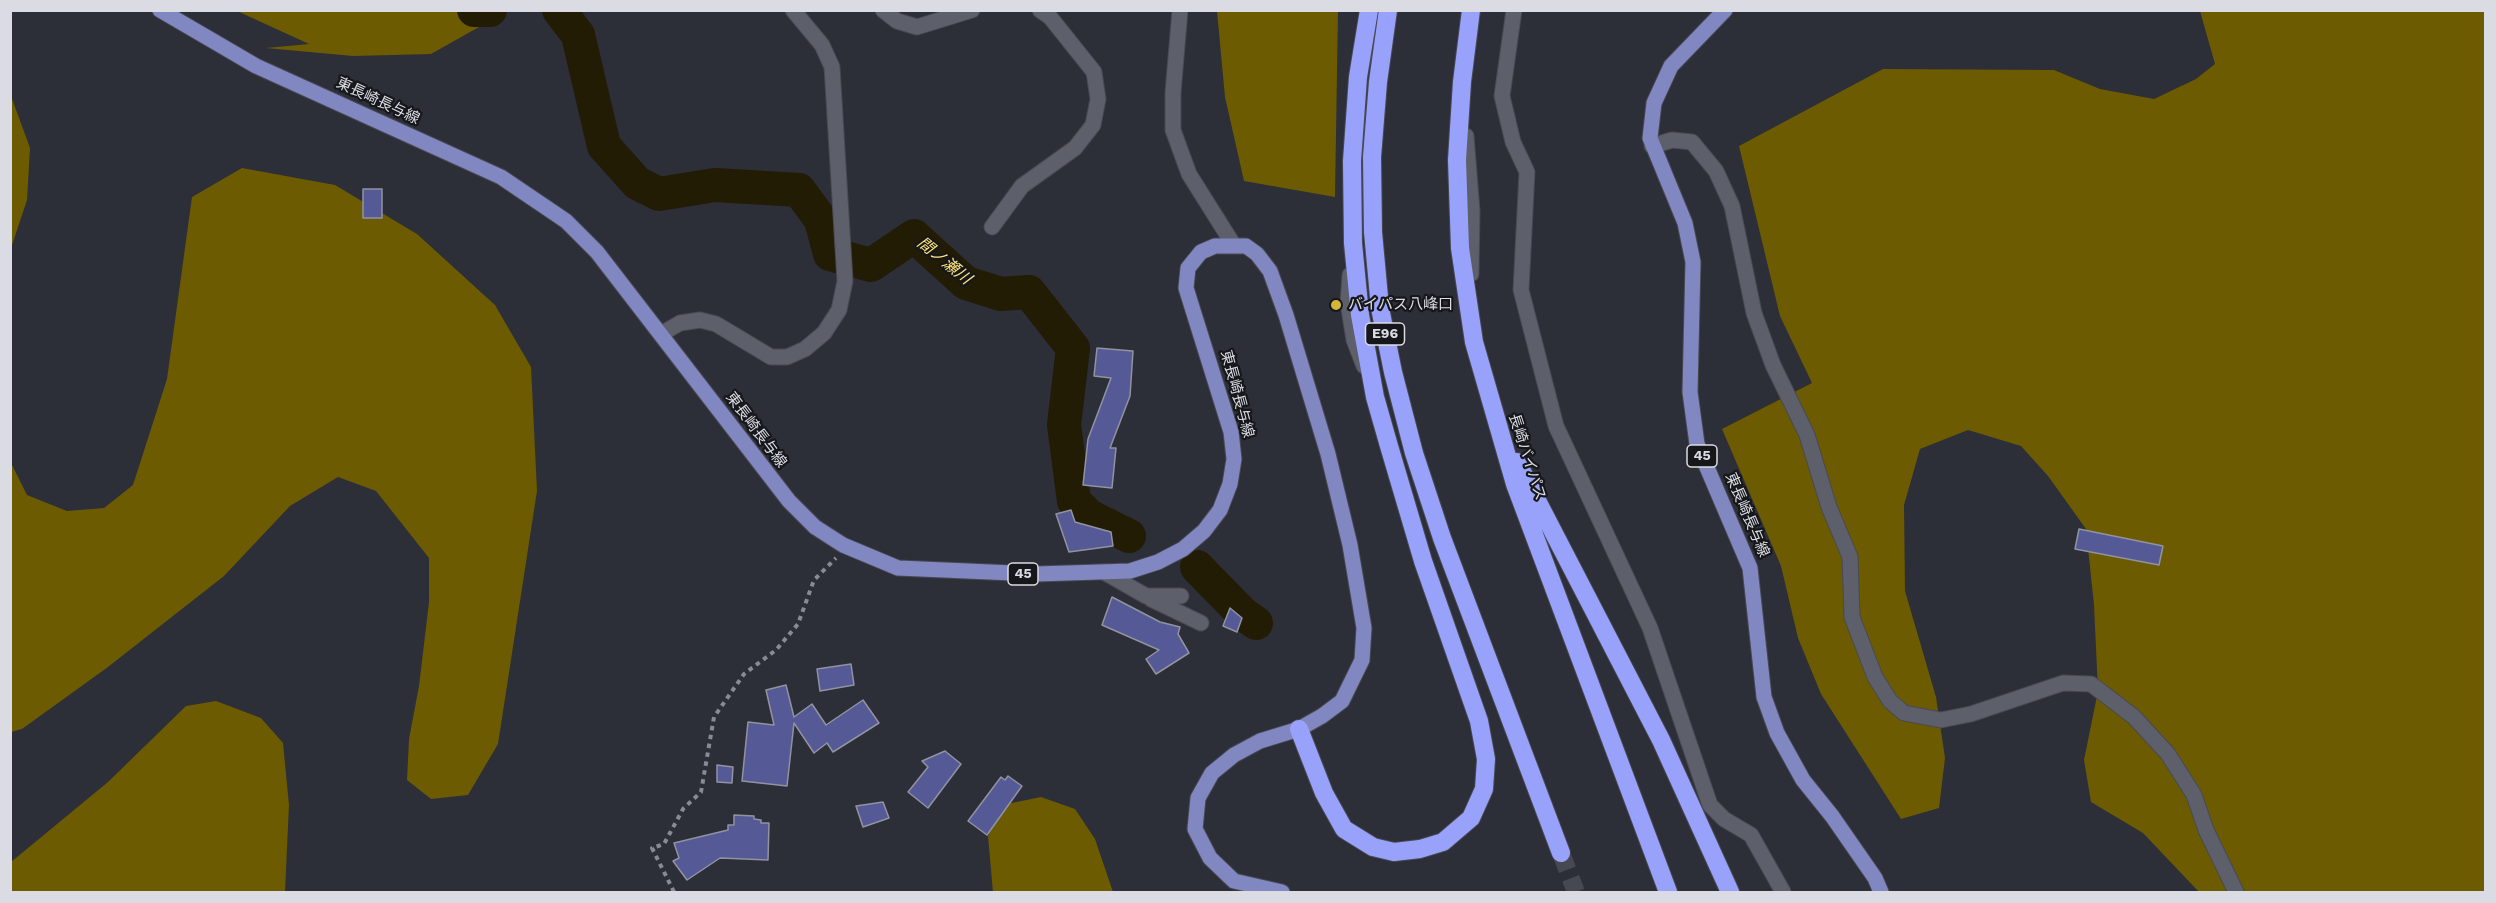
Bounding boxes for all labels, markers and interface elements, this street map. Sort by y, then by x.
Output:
street label: 東長崎長与線 [333,74,423,128]
water label: 間ノ瀬川 [913,233,975,289]
place label: バイパス八峰口 [1348,296,1453,314]
marker: バイパス八峰口 [1329,298,1343,312]
road number: E96 [1366,323,1404,345]
street label: 東長崎長与線 [1217,348,1257,440]
street label: 東長崎長与線 [722,389,790,471]
street label: 長崎バイパス [1505,411,1549,503]
road number: 45 [1687,445,1717,467]
street label: 東長崎長与線 [1721,470,1773,560]
road number: 45 [1008,563,1038,585]

